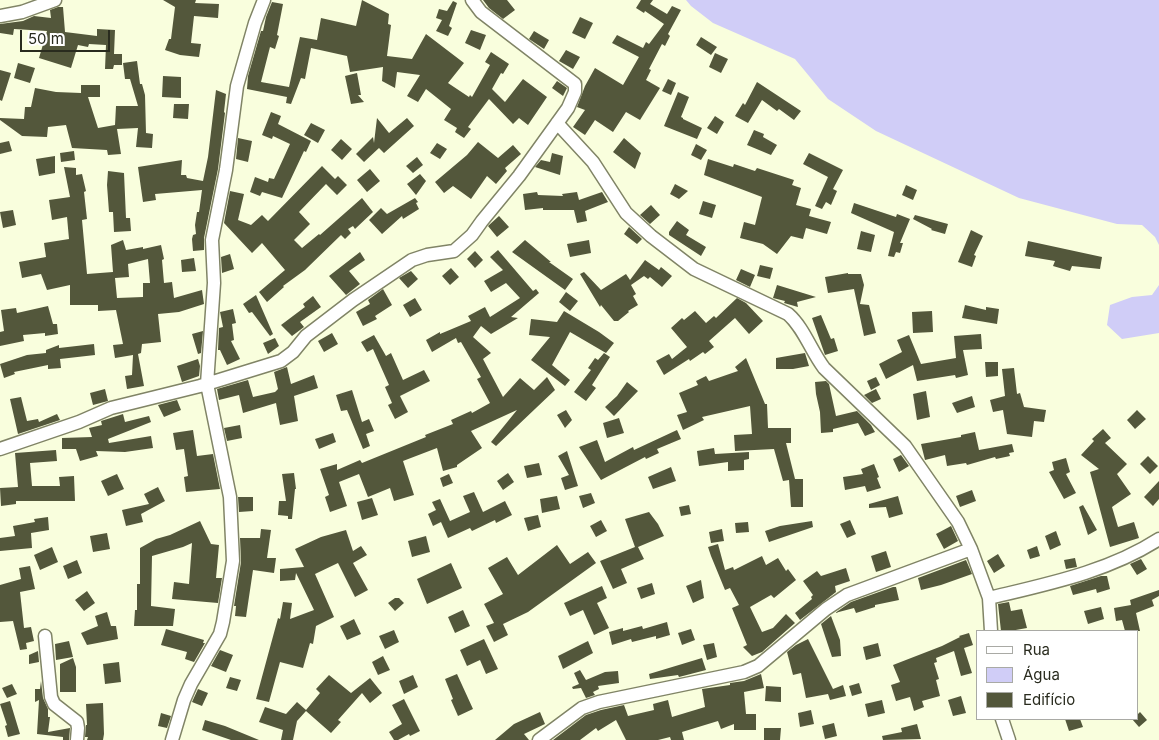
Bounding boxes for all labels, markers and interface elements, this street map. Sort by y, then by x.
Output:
scale bar [22,20,112,52]
text: 50 m [28,29,64,48]
legend [976,630,1139,720]
text: Rua [1023,640,1050,659]
text: Água [1023,665,1060,684]
text: Edifício [1023,690,1075,709]

